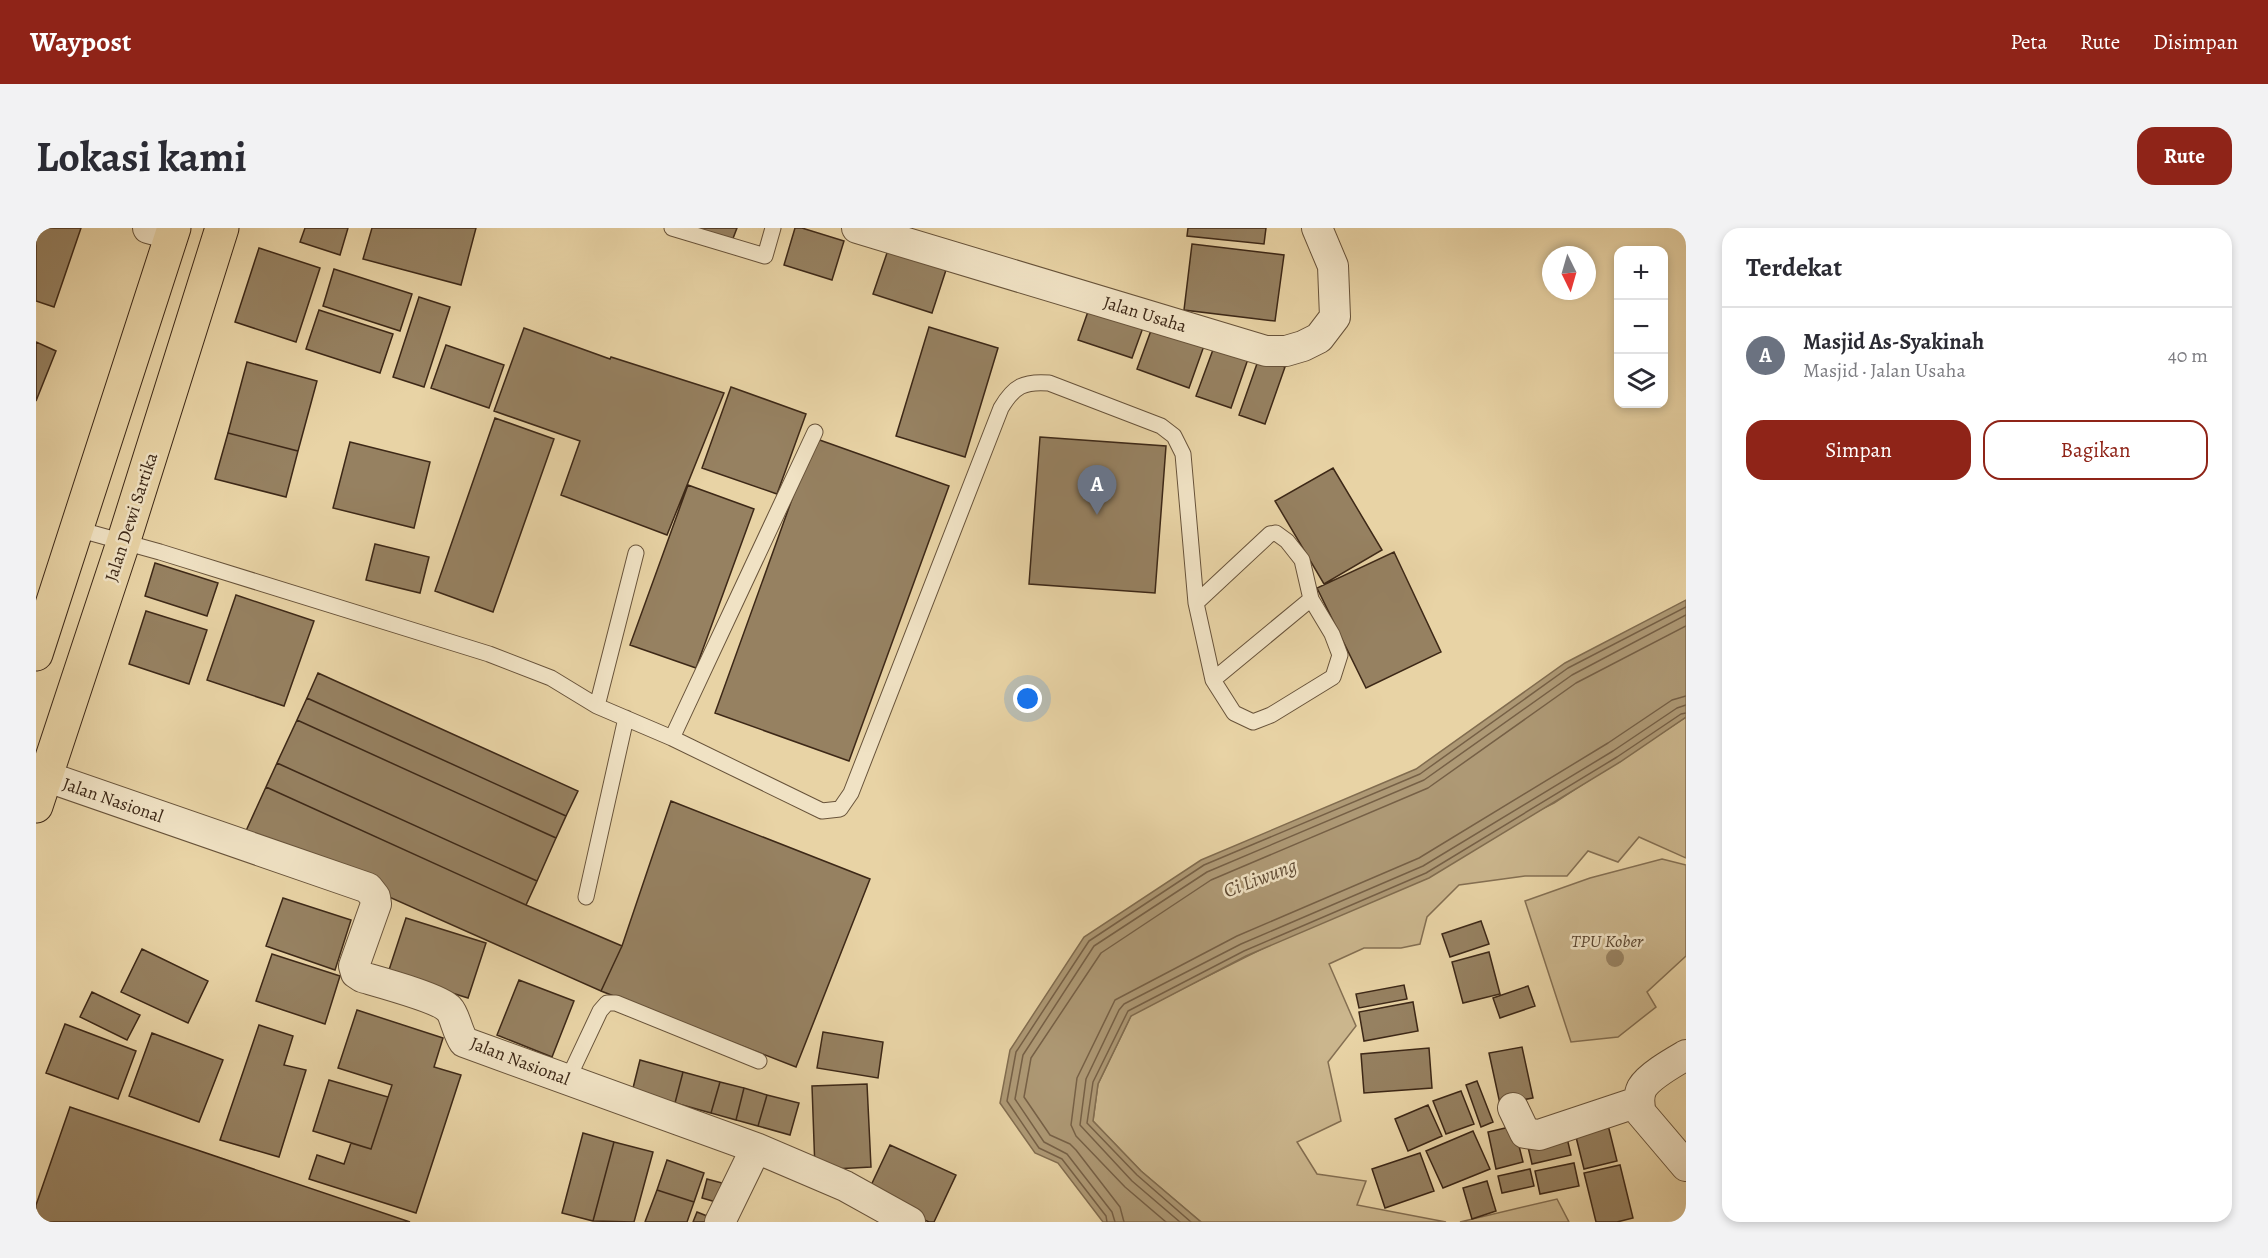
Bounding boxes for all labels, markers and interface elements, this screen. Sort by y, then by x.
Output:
text: Waypost [30,23,131,61]
text: Peta [2010,28,2047,56]
text: Rute [2080,28,2120,56]
text: Disimpan [2153,28,2238,56]
button: Rute [2137,127,2232,185]
text: Lokasi kami [36,128,247,185]
north arrow [1542,246,1596,300]
map controls [1614,246,1668,408]
button: + [1614,246,1668,300]
text: Terdekat [1746,250,1842,285]
street label: Jalan Usaha [1100,290,1190,338]
button: − [1614,300,1668,354]
text: Masjid As-Syakinah [1803,327,1984,357]
text: A [1759,342,1772,369]
text: 40 m [2168,342,2208,369]
button: layers [1614,354,1668,408]
text: Masjid · Jalan Usaha [1803,357,1966,384]
button: Simpan [1746,420,1971,480]
button: Bagikan [1983,420,2208,480]
street label: Jalan Dewi Sartika [99,449,163,585]
pin: A [1078,466,1116,515]
your location [1013,684,1042,713]
street label: Jalan Nasional [60,772,167,829]
water label: Ci Liwung [1219,852,1301,904]
park label: TPU Kober [1571,929,1644,953]
street label: Jalan Nasional [467,1031,574,1091]

